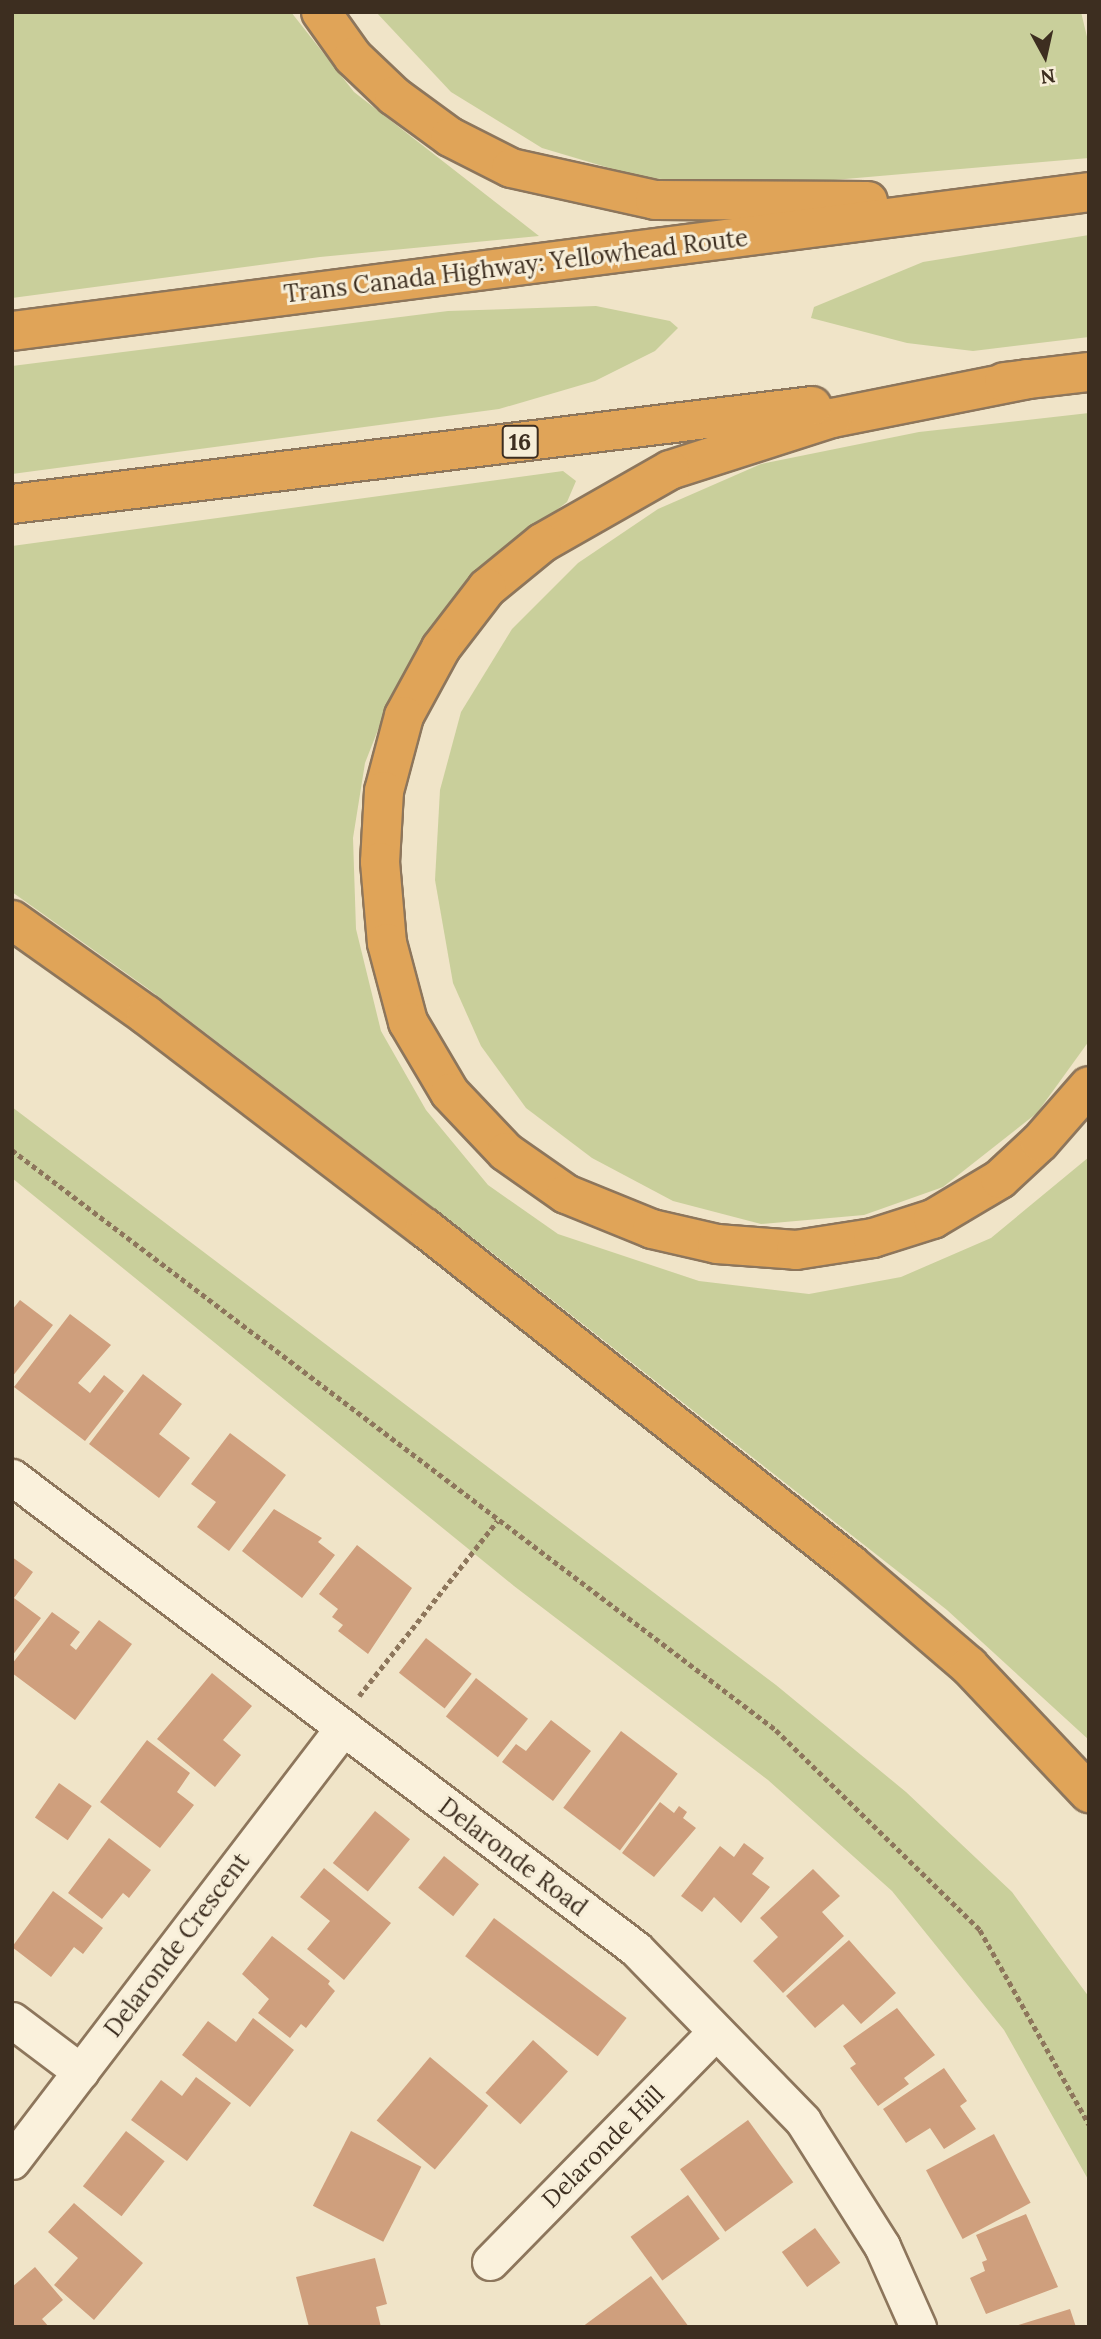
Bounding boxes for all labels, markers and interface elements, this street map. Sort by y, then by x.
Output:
north arrow [1010,21,1080,91]
text: N [1039,64,1057,90]
street label: Trans Canada Highway: Yellowhead Route [282,223,750,309]
road number: 16 [501,422,539,462]
street label: Delaronde Road [433,1792,593,1922]
street label: Delaronde Crescent [98,1847,256,2043]
street label: Delaronde Hill [536,2080,670,2214]

